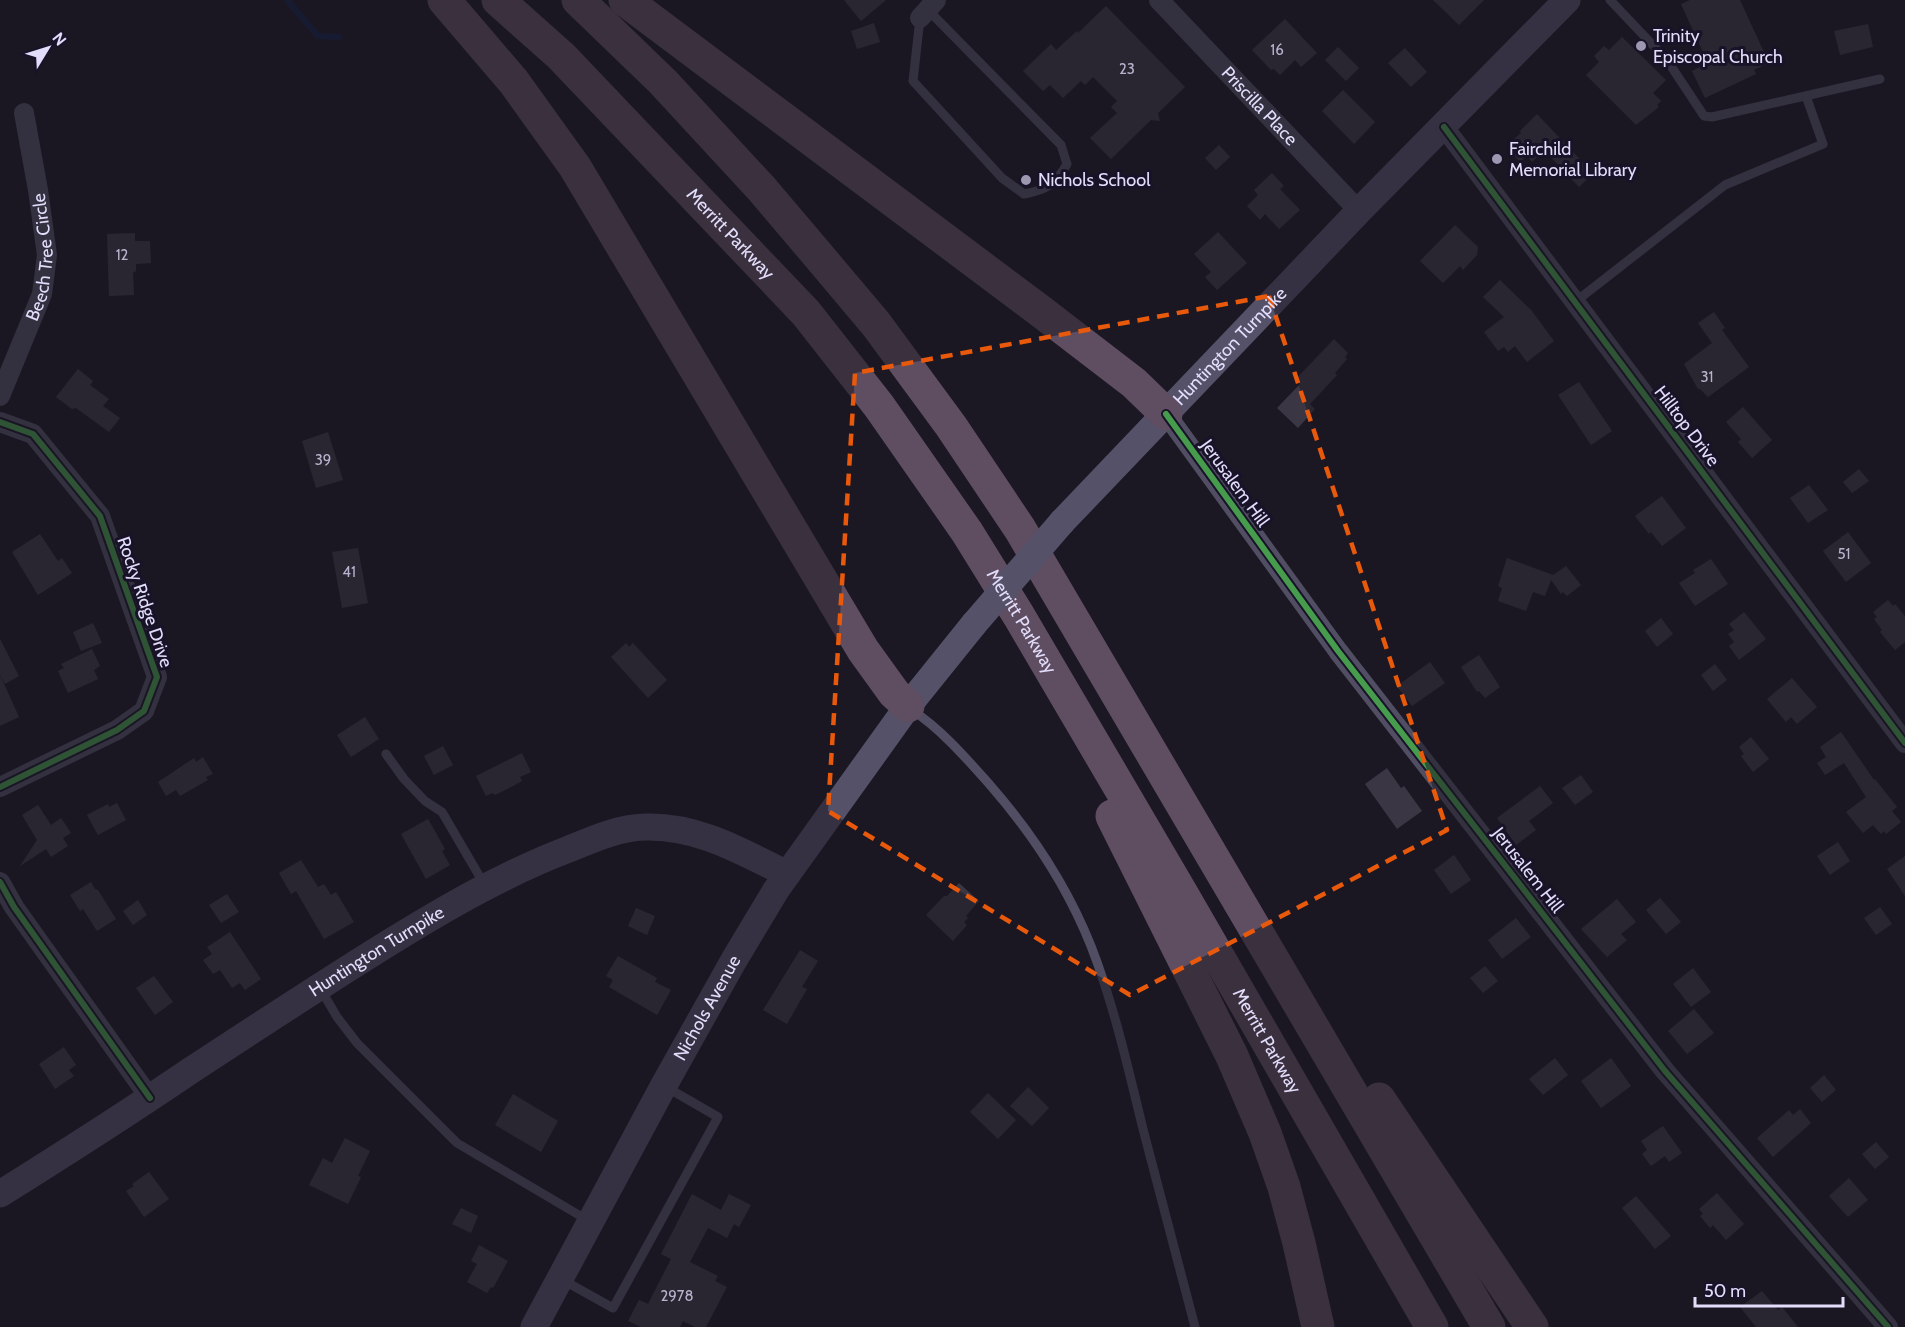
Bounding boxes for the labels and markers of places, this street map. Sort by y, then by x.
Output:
place label: Trinity Episcopal Church [1653,25,1783,68]
marker: Trinity Episcopal Church [1634,39,1648,53]
place label: Fairchild Memorial Library [1509,138,1637,181]
marker: Fairchild Memorial Library [1490,152,1504,166]
place label: Nichols School [1038,169,1151,191]
marker: Nichols School [1019,173,1033,187]

